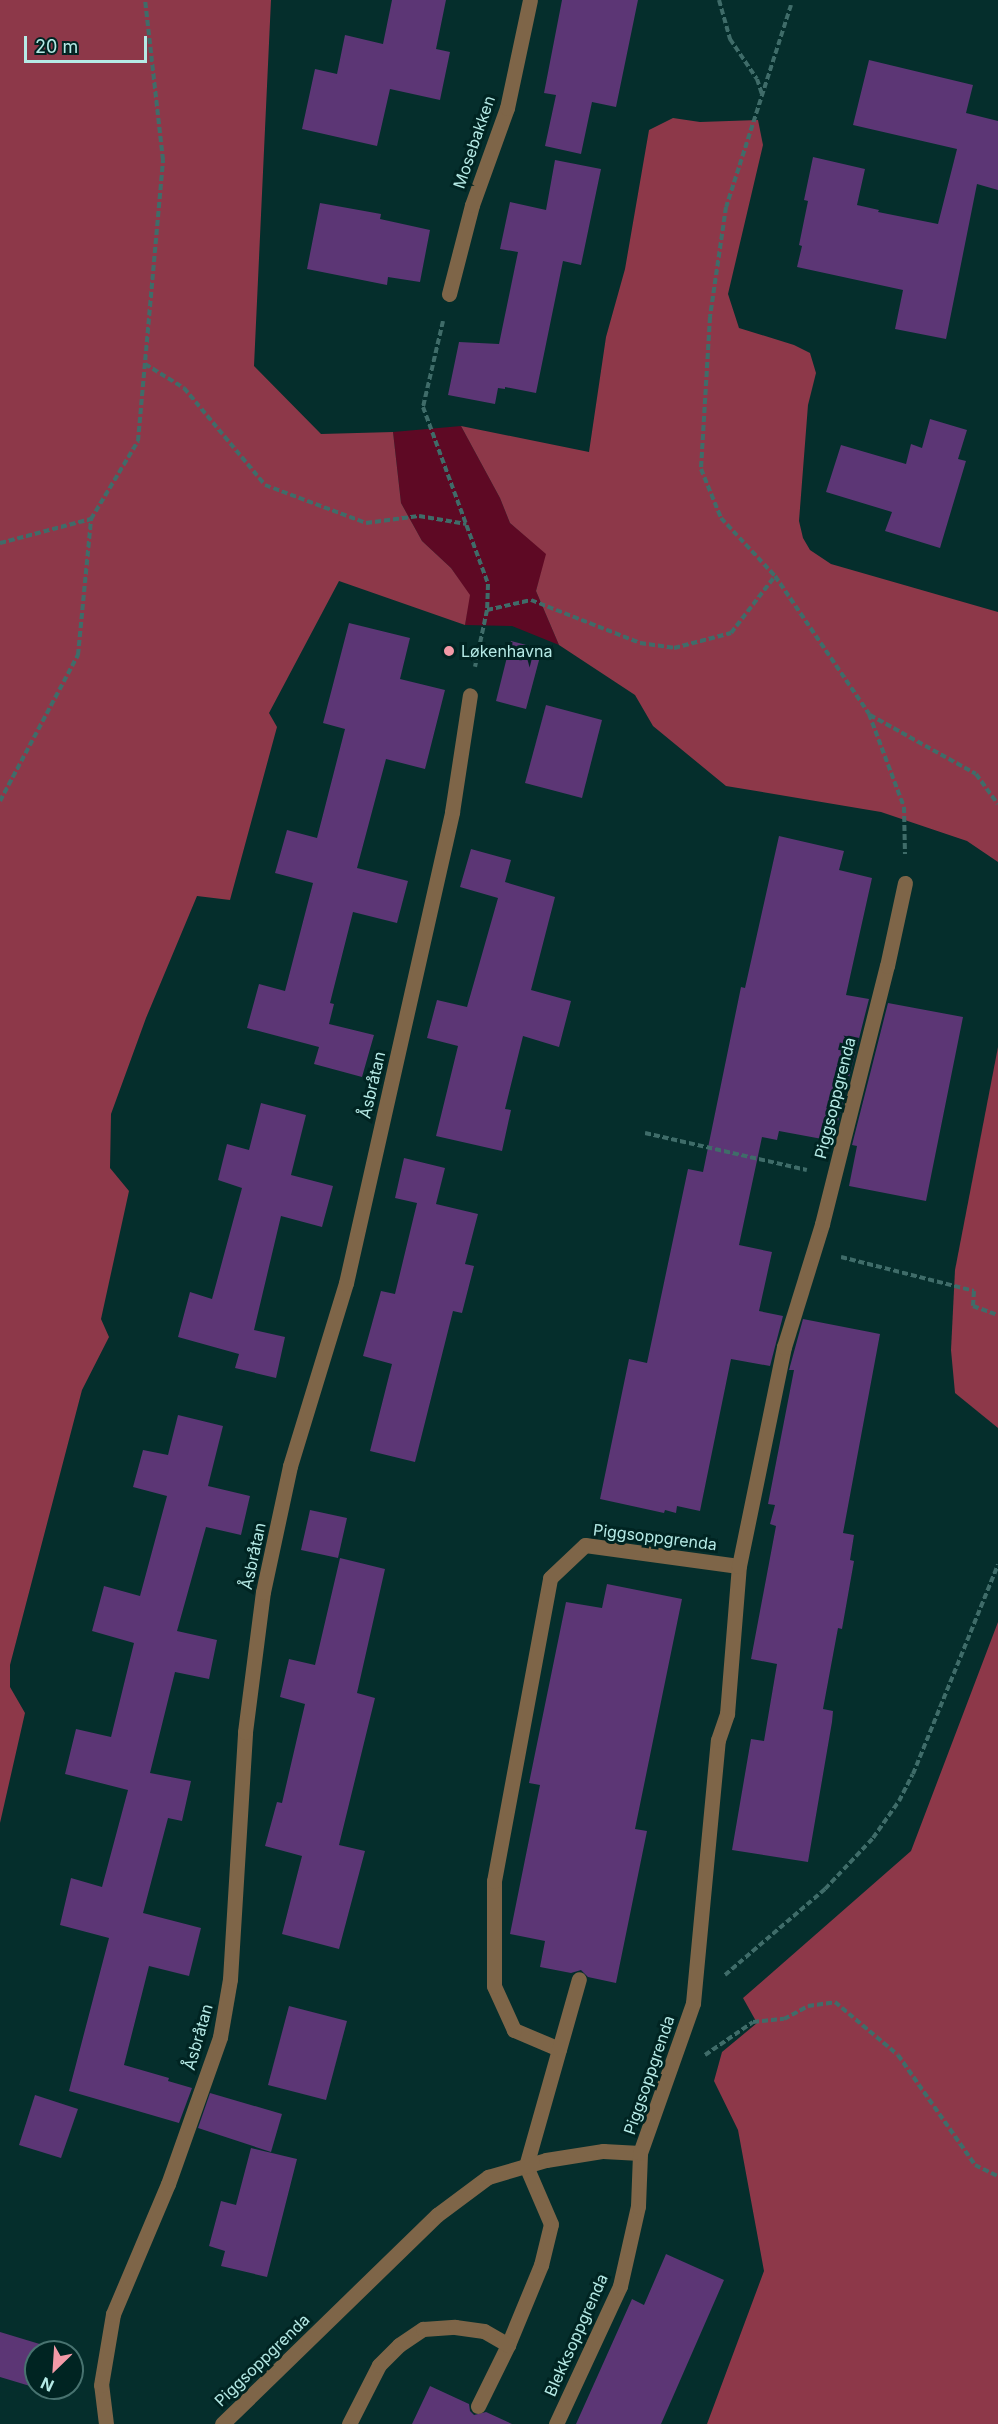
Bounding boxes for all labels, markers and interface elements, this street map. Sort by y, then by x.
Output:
scale bar [27,24,150,62]
text: 20 m [35,36,78,57]
street label: Mosebakken [449,93,499,191]
place label: Løkenhavna [461,641,552,661]
marker: Løkenhavna [442,644,456,658]
street label: Piggsoppgrenda [811,1035,859,1161]
street label: Åsbråtan [355,1050,389,1120]
street label: Piggsoppgrenda [592,1520,718,1554]
street label: Åsbråtan [237,1521,269,1591]
street label: Åsbråtan [179,2002,217,2072]
street label: Piggsoppgrenda [620,2013,678,2137]
street label: Blekksoppgrenda [540,2271,612,2399]
street label: Piggsoppgrenda [211,2310,313,2410]
north arrow [24,2340,84,2400]
text: N [37,2373,57,2396]

